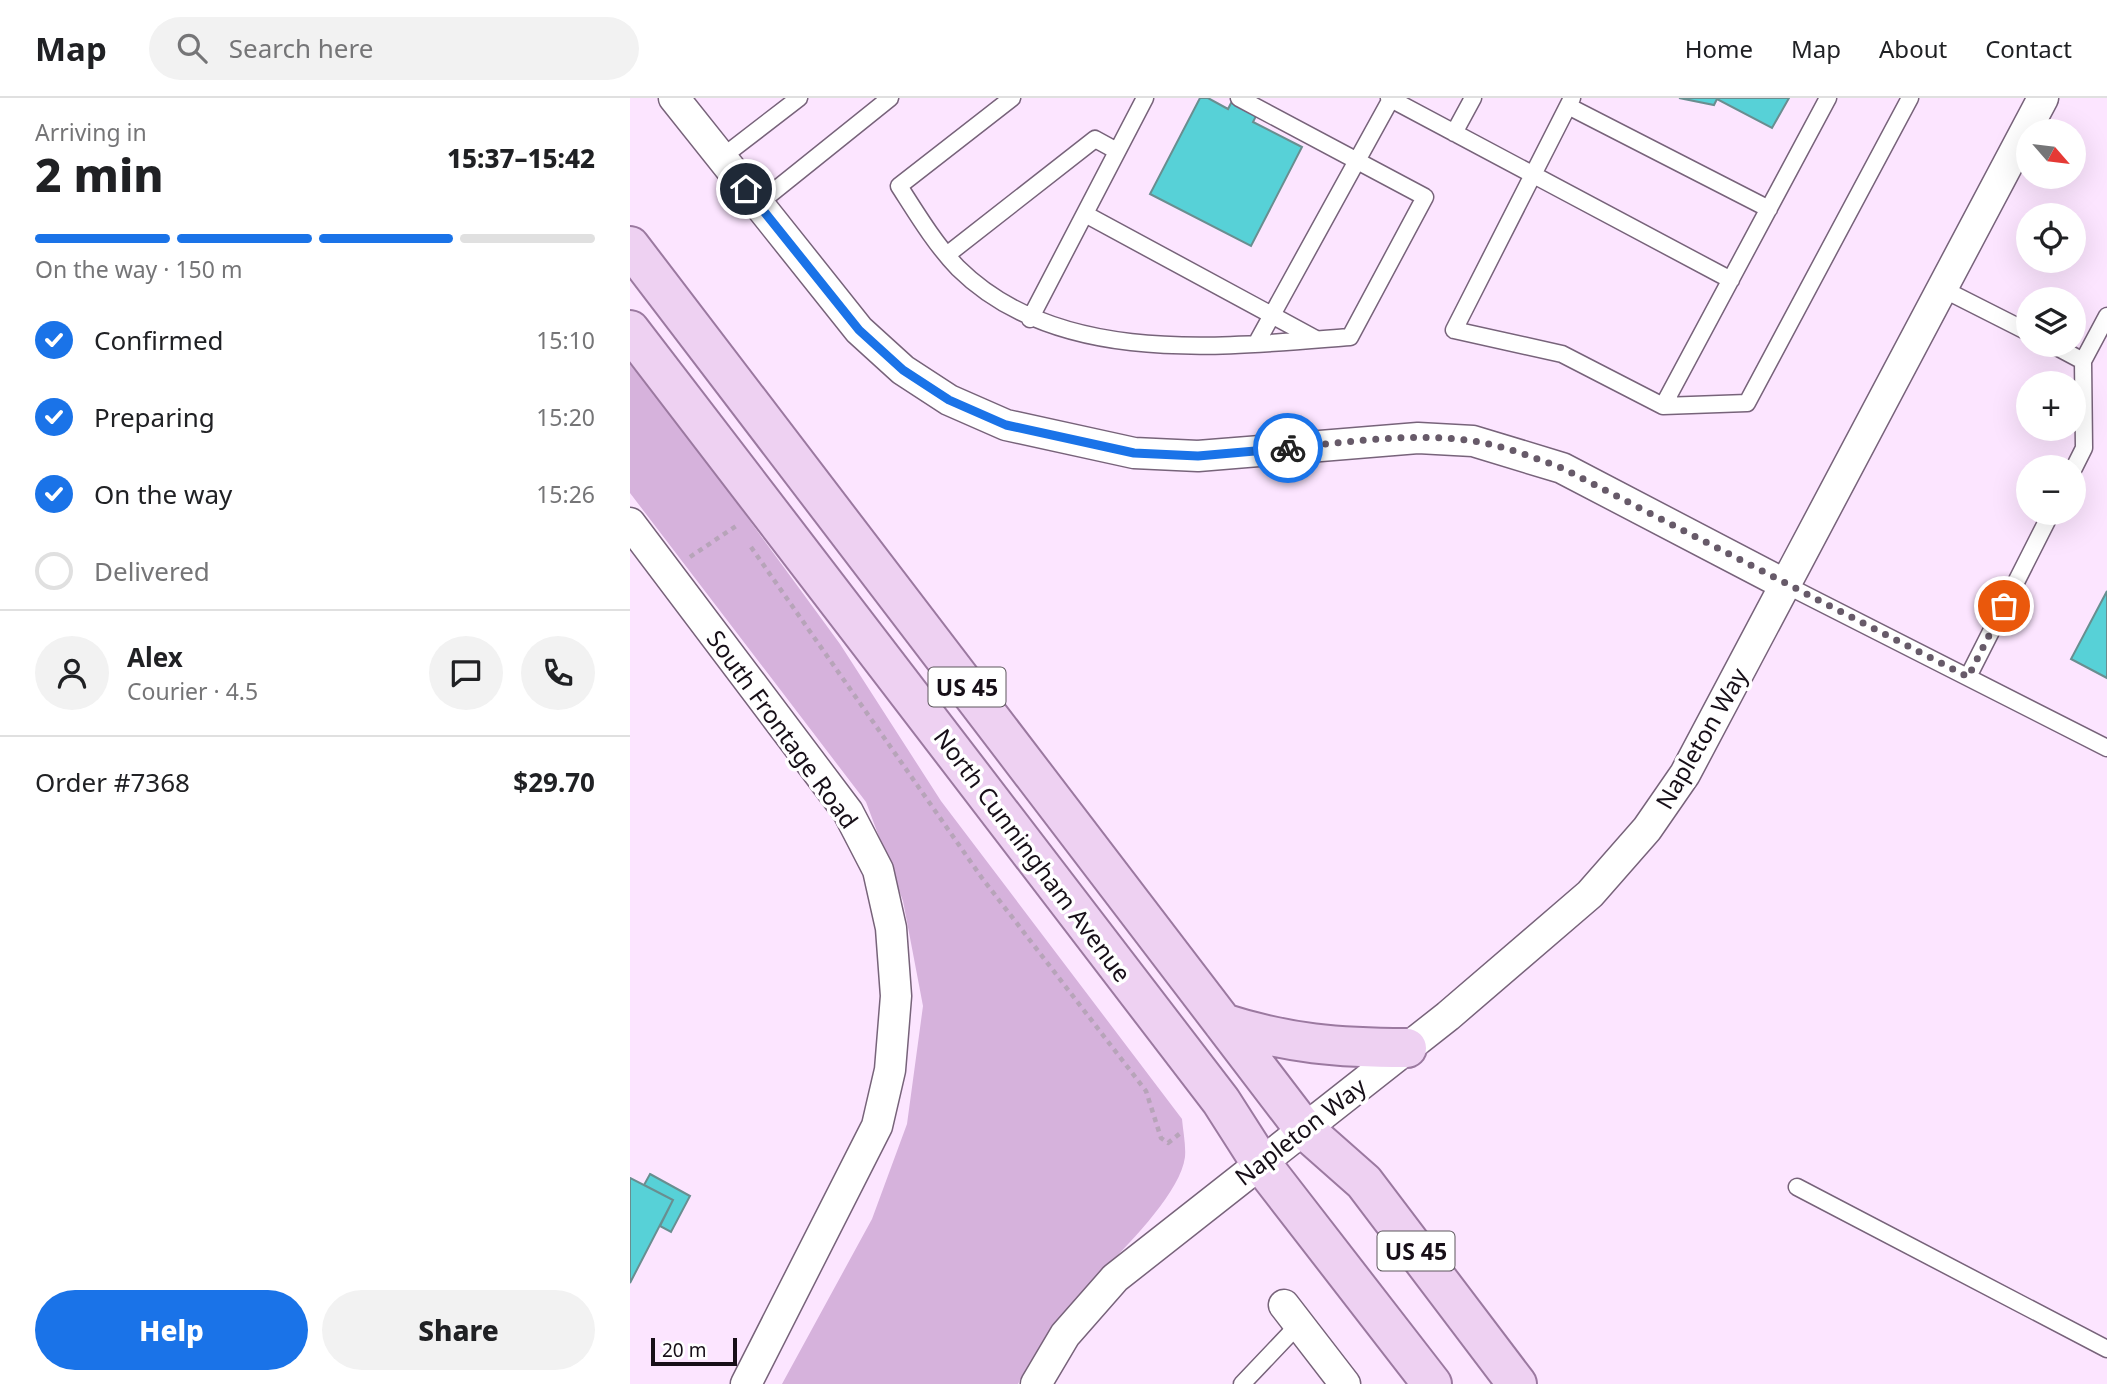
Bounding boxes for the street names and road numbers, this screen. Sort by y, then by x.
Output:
street label: South Frontage Road [700,623,866,835]
street label: Napleton Way [1647,661,1755,815]
road number: US 45 [928,667,1006,706]
street label: North Cunningham Avenue [927,722,1139,988]
street label: Napleton Way [1228,1069,1373,1193]
road number: US 45 [1378,1232,1454,1270]

